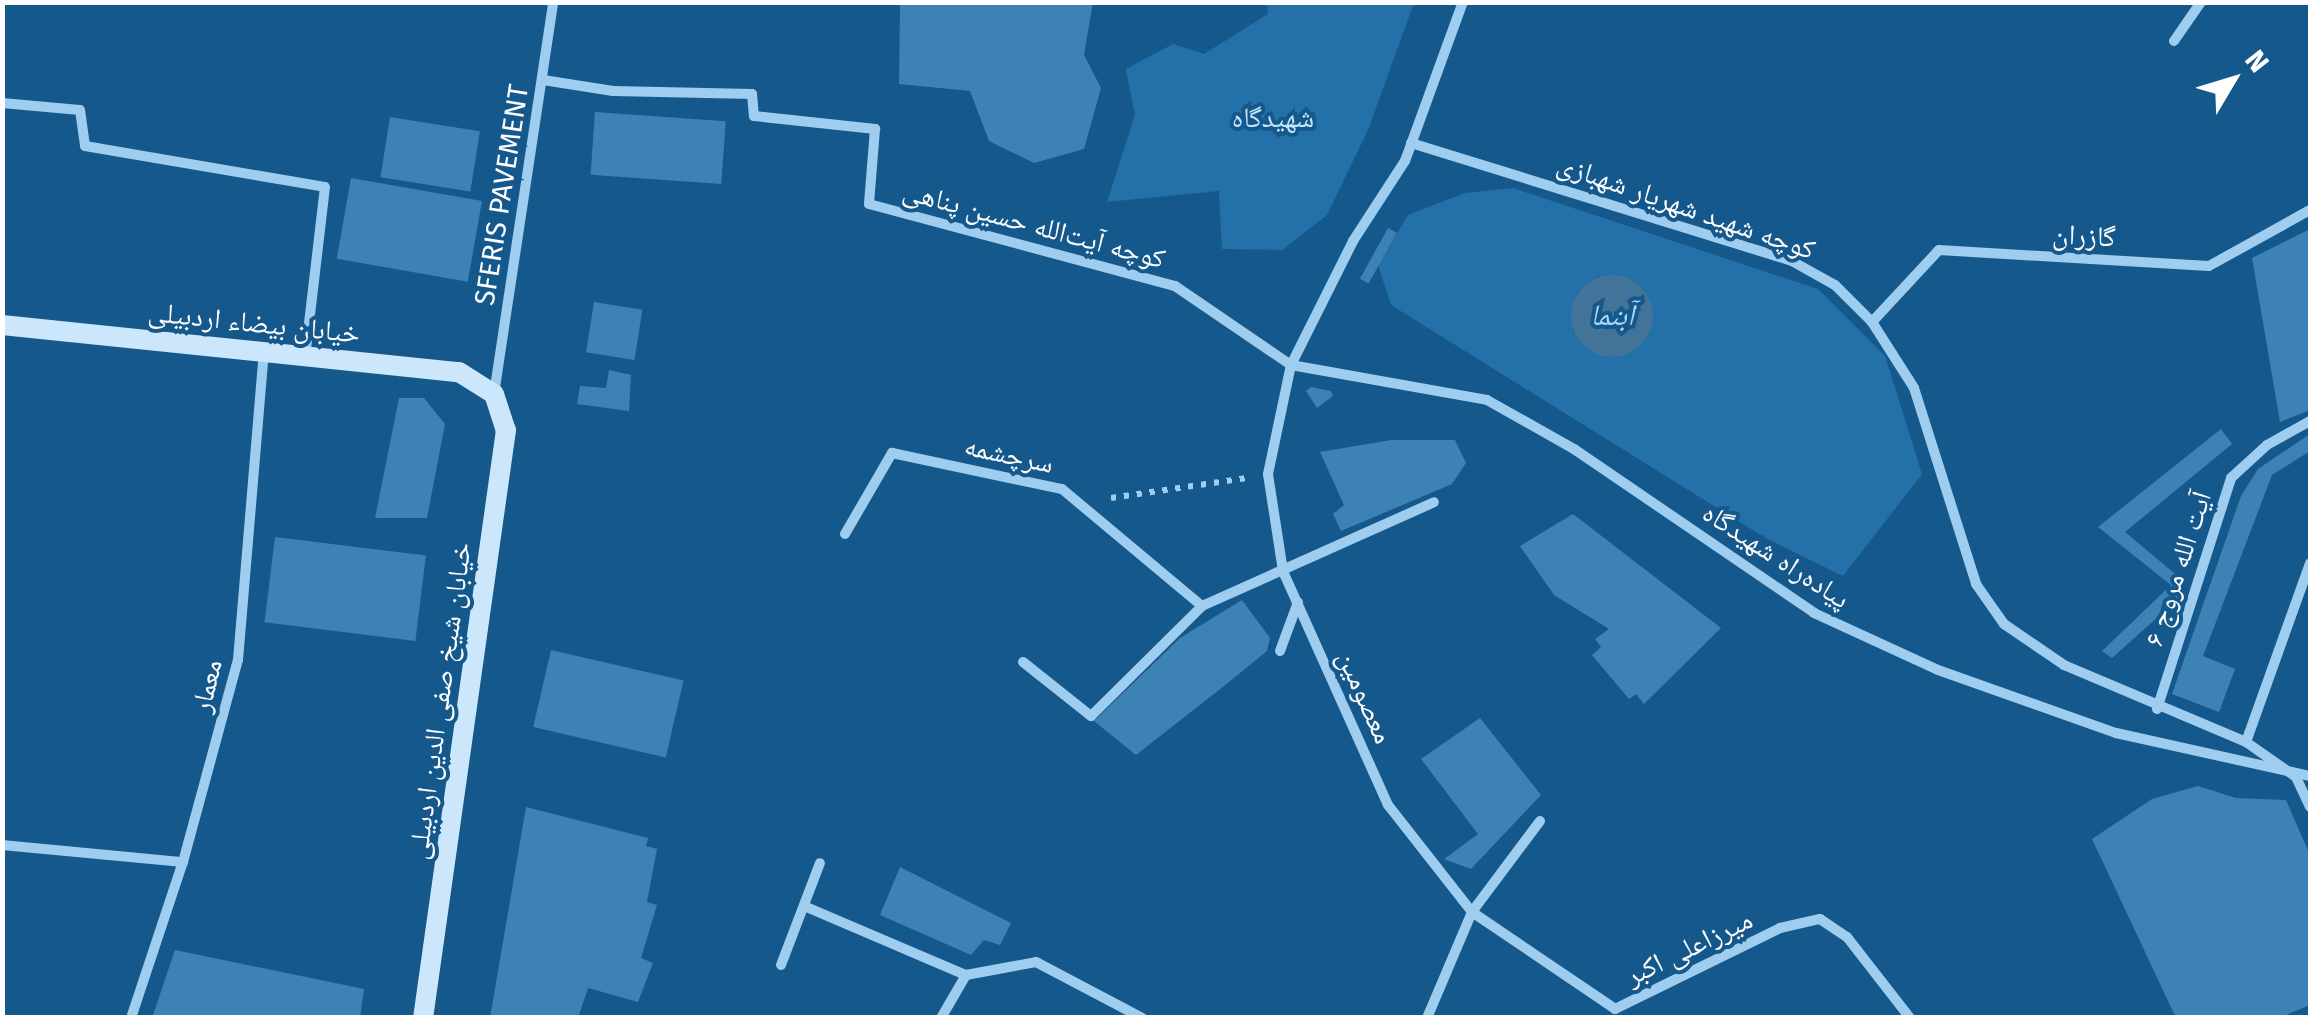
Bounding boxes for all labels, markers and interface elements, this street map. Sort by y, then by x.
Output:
north arrow [2183,30,2283,130]
text: N [2238,44,2276,79]
street label: SFERIS PAVEMENT [468,82,536,308]
park label: شهیدگاه [1232,101,1314,135]
street label: کوچه شهید شهریار شهبازی [1553,147,1819,267]
street label: کوچه آیت‌الله حسین پناهی [899,174,1169,276]
street label: گازران [2051,218,2117,254]
street label: خیابان بیضاء اردبیلی [146,295,362,351]
water label: آبنما [1590,297,1634,333]
street label: سرچشمه [961,429,1057,481]
street label: آیت الله مروج ۶ [2137,487,2219,651]
street label: پیاده‌راه شهیدگاه [1696,496,1856,616]
street label: خیابان شیخ صفی الدین اردبیلی [401,540,479,862]
street label: معصومین [1330,645,1400,749]
street label: معمار [184,656,230,716]
street label: میرزاعلی اکبر [1620,903,1758,993]

